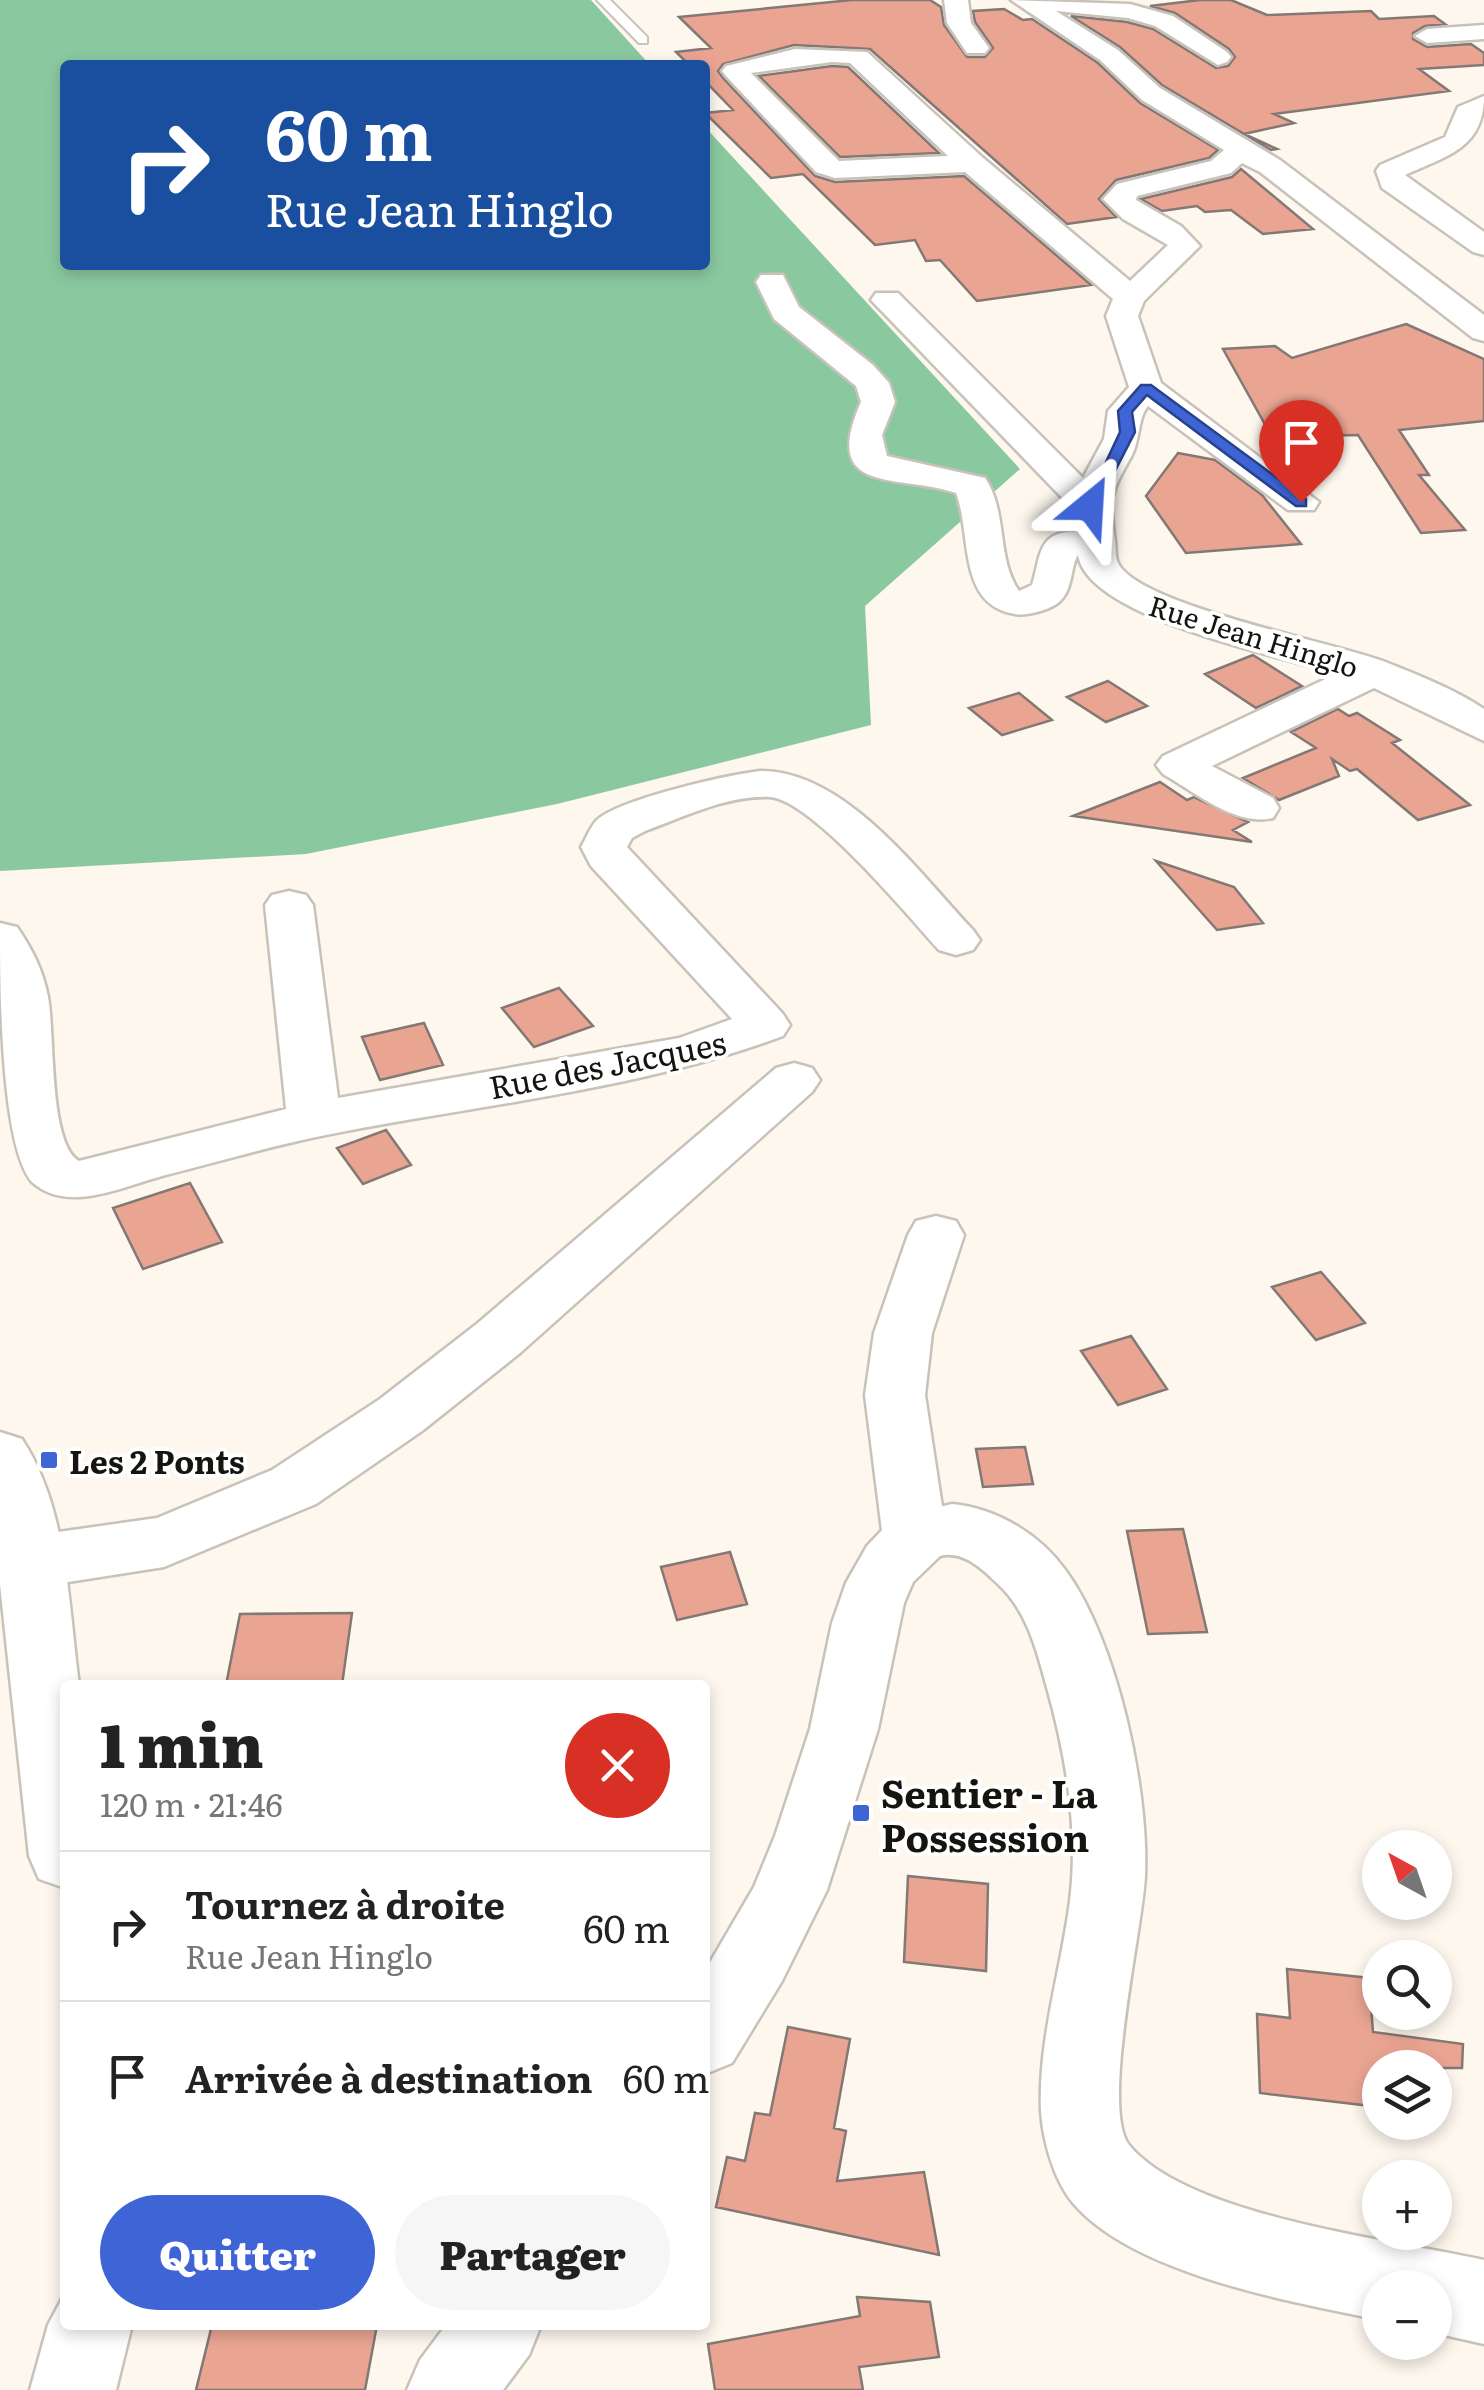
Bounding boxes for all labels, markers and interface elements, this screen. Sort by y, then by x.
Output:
text: 60 m [265,79,433,183]
icon: right [100,100,230,230]
text: Rue Jean Hinglo [265,174,614,241]
pin [1259,400,1344,503]
icon: arrive [1274,415,1329,470]
position arrow [1038,454,1142,558]
street label: Rue Jean Hinglo [1144,583,1364,687]
street label: Rue des Jacques [484,1016,730,1110]
place label: Les 2 Ponts [69,1436,245,1484]
marker: Les 2 Ponts [38,1449,60,1471]
text: 1 min [100,1697,264,1786]
button: close [565,1713,670,1818]
place label: Sentier - La Possession [881,1763,1098,1864]
text: 120 m · 21:46 [100,1779,283,1827]
marker: Sentier - La Possession [850,1802,872,1824]
north arrow [1362,1830,1452,1920]
map controls [1362,1830,1452,2360]
text: Tournez à droite [185,1874,505,1931]
text: 60 m [583,1898,670,1955]
icon: right [100,1899,155,1954]
text: Rue Jean Hinglo [185,1931,433,1979]
button: search [1362,1940,1452,2030]
text: Arrivée à destination [185,2048,593,2105]
text: 60 m [623,2048,710,2105]
icon: arrive [100,2049,155,2104]
button: layers [1362,2050,1452,2140]
button: + [1362,2160,1452,2250]
button: Quitter [100,2195,375,2310]
button: Partager [395,2195,670,2310]
button: − [1362,2270,1452,2360]

